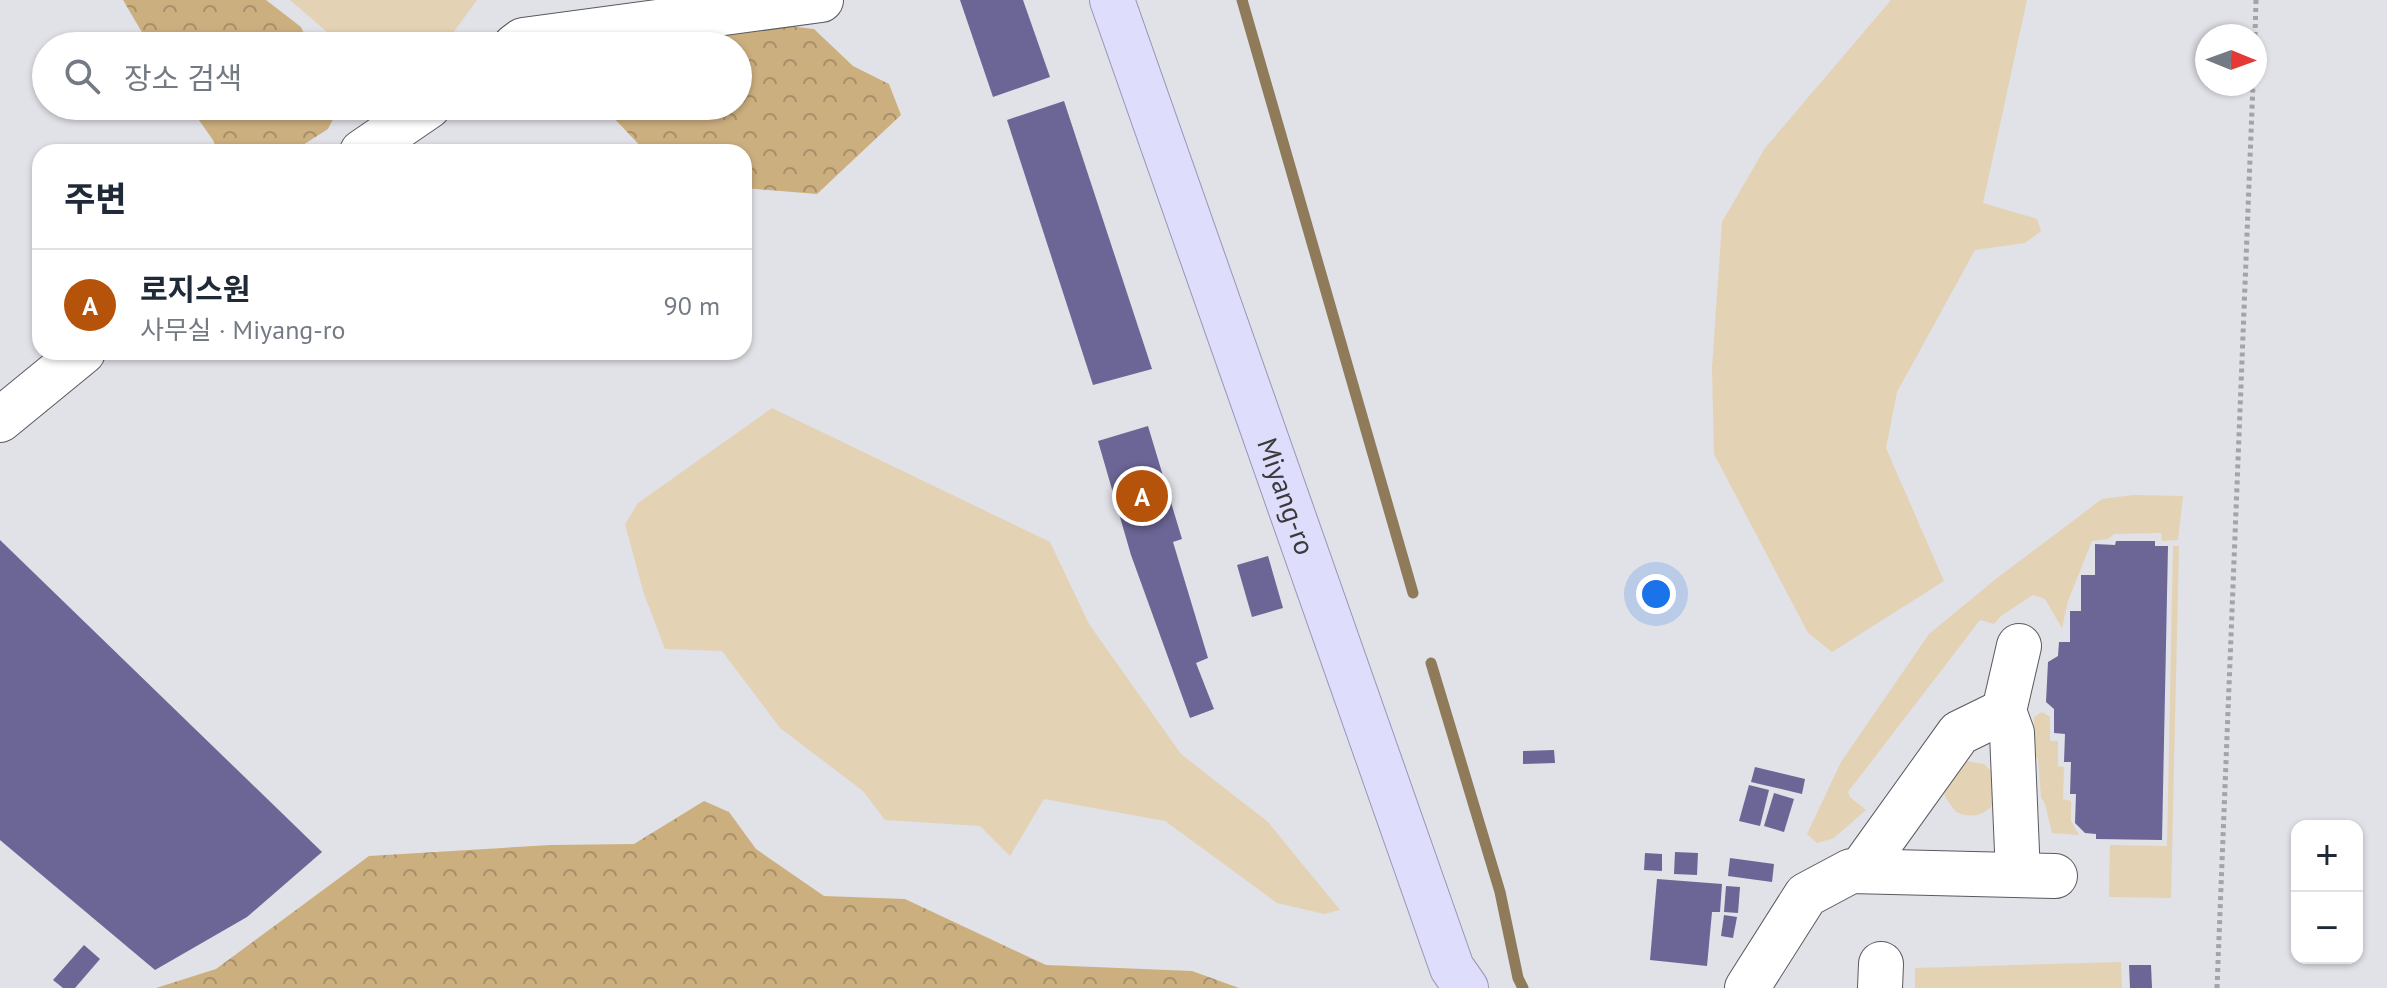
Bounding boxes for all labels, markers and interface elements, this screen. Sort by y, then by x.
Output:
north arrow [2195,24,2267,96]
search box [32,32,752,120]
icon: search [60,54,104,98]
text: 장소 검색 [124,58,242,97]
text: 주변 [64,176,127,220]
text: 로지스원 [140,269,250,308]
text: A [82,289,98,322]
text: 90 m [664,289,720,322]
text: 사무실 · Miyang-ro [140,313,345,346]
street label: Miyang-ro [1249,433,1324,560]
pin: A [1116,466,1168,526]
your location [1636,574,1676,614]
map controls [2291,820,2363,964]
button: + [2291,820,2363,892]
button: − [2291,892,2363,964]

